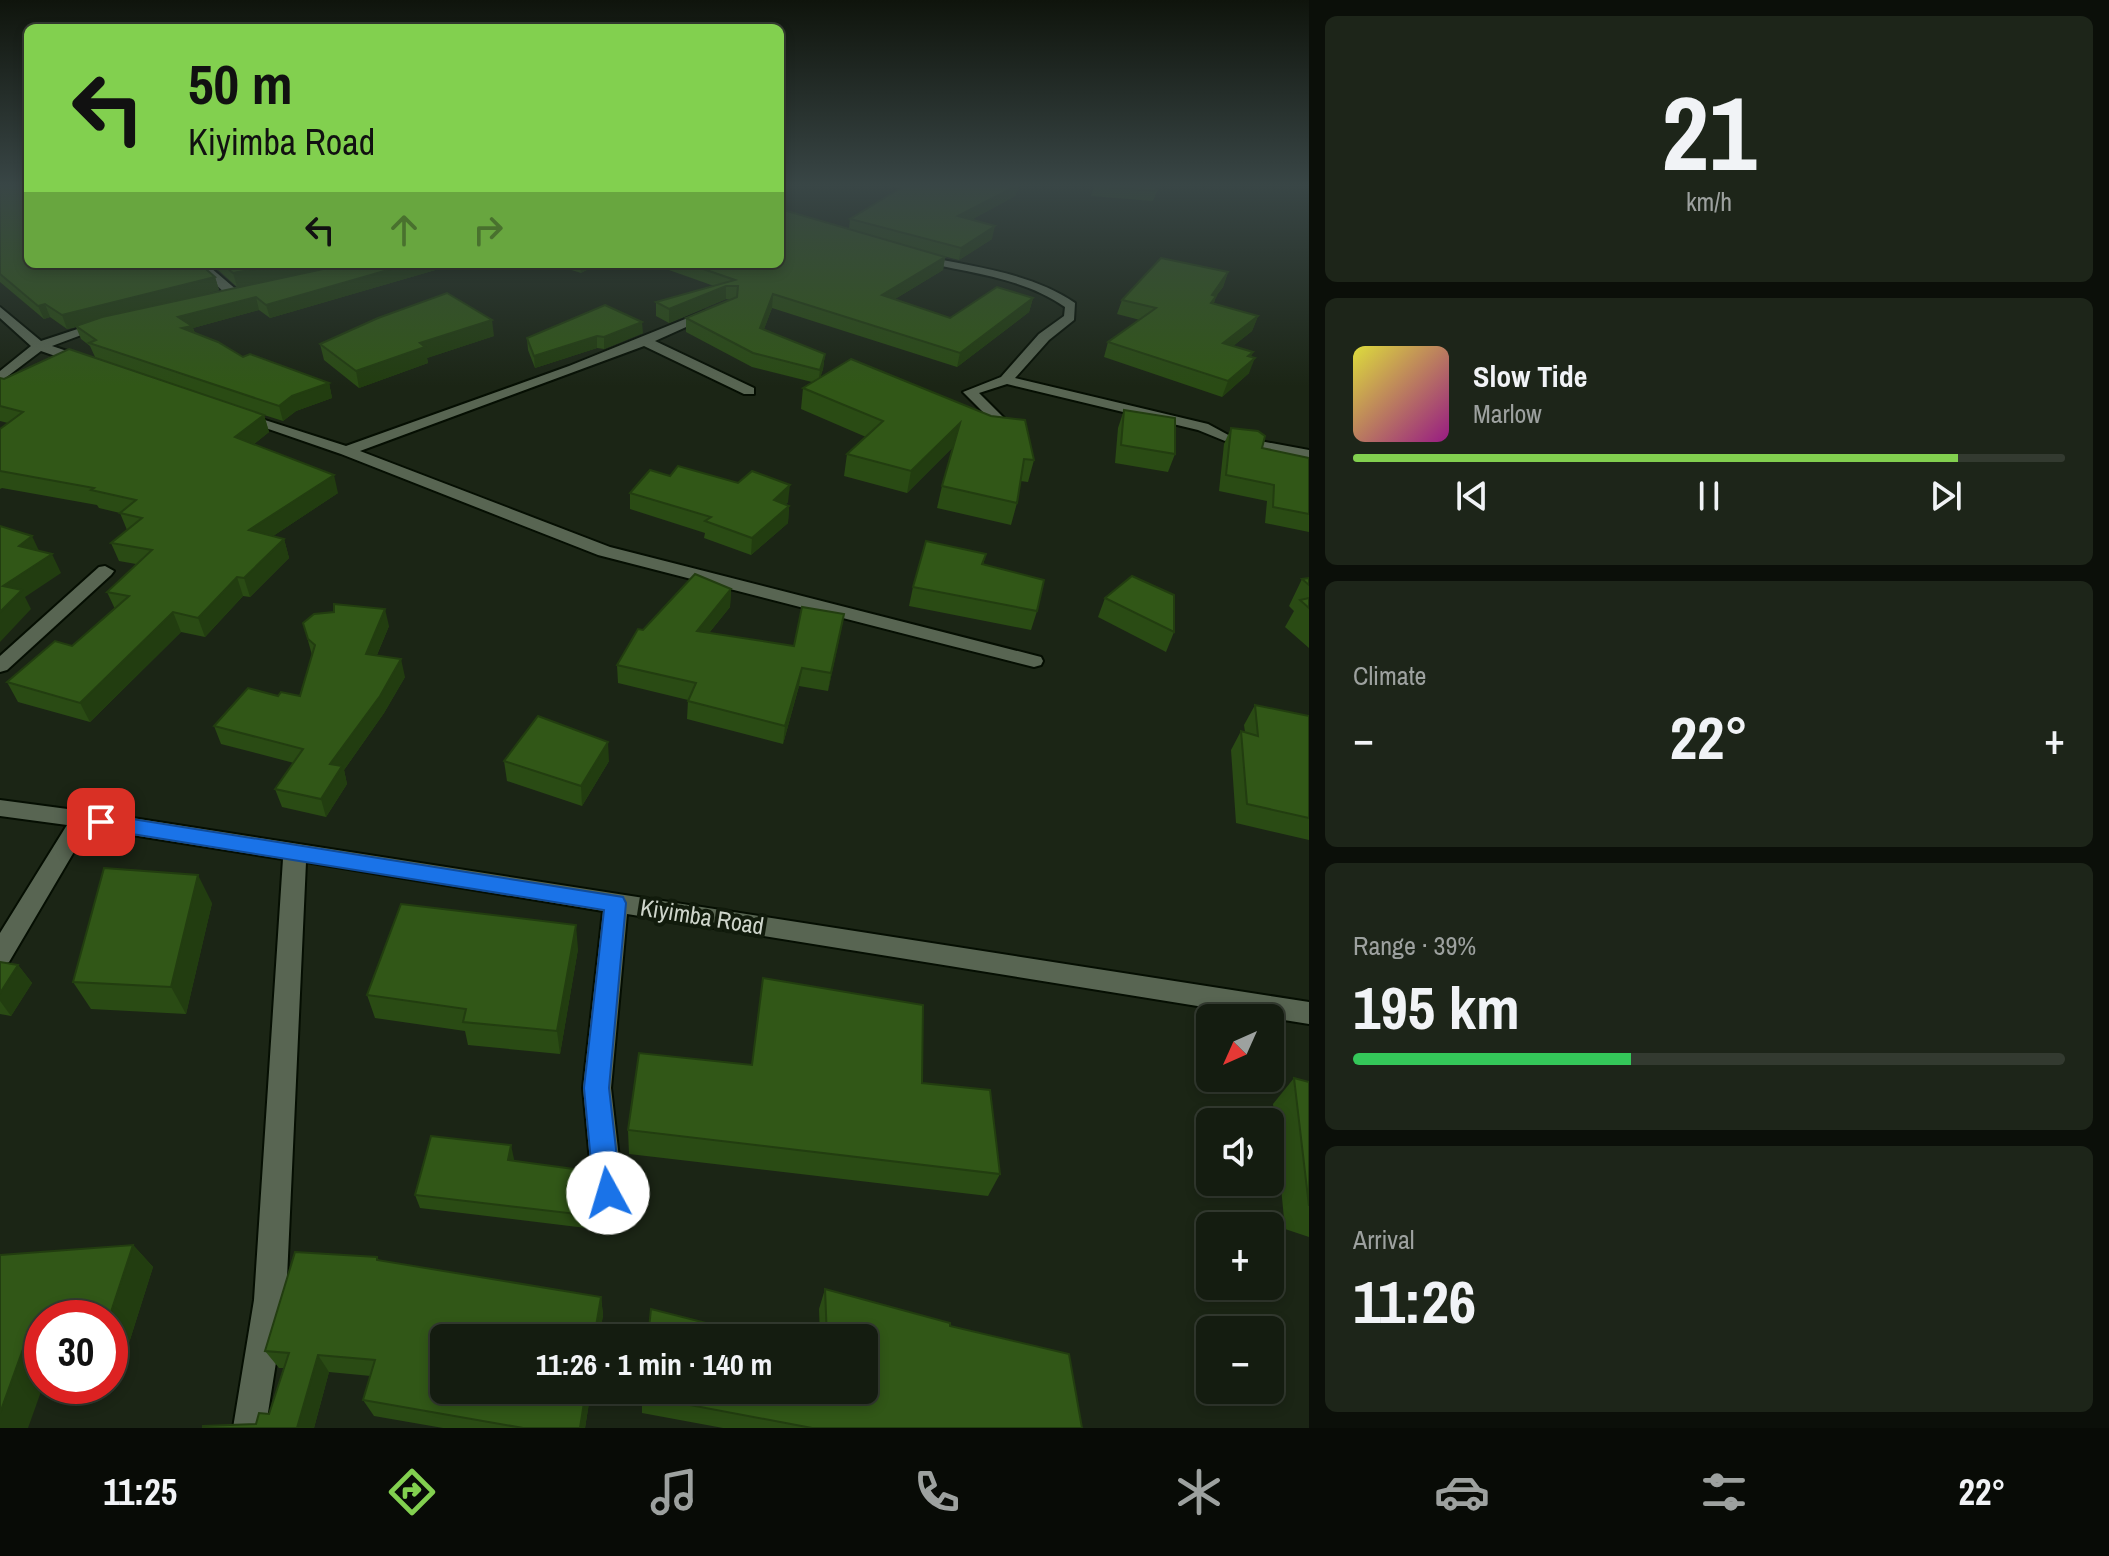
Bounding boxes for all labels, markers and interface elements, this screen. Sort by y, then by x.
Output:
text: 50 m [188,46,293,121]
icon: left [56,56,160,160]
text: 21 [1662,62,1756,202]
text: Kiyimba Road [188,118,375,166]
text: km/h [1686,184,1732,219]
icon: left [298,208,342,252]
icon: ahead [382,208,426,252]
icon: right [466,208,510,252]
text: Slow Tide [1473,356,1587,396]
text: Marlow [1473,396,1542,431]
icon: previous [1450,474,1494,518]
icon: pause [1687,474,1731,518]
icon: next [1924,474,1968,518]
text: Climate [1353,658,1426,693]
text: 22° [1670,697,1748,778]
text: − [1353,708,1374,768]
text: + [2044,708,2065,768]
pin [67,788,135,856]
icon: arrive [79,800,123,844]
street label: Kiyimba Road [638,890,766,942]
text: Range · 39% [1353,928,1476,963]
text: 195 km [1353,967,1520,1048]
north arrow [1196,1004,1284,1092]
map controls [1196,1004,1284,1404]
button: sound [1196,1108,1284,1196]
position arrow [566,1151,650,1235]
button: + [1196,1212,1284,1300]
text: Arrival [1353,1222,1415,1257]
text: 11:26 [1353,1261,1476,1342]
speed limit sign: 30 [24,1300,128,1404]
button: − [1196,1316,1284,1404]
text: 11:26 · 1 min · 140 m [536,1344,772,1384]
icon: directions [384,1464,440,1520]
icon: music [646,1464,702,1520]
icon: phone [909,1464,965,1520]
icon: climate [1171,1464,1227,1520]
icon: car [1434,1464,1490,1520]
icon: filters [1696,1464,1752,1520]
text: 11:25 [103,1468,177,1516]
text: 22° [1959,1468,2006,1516]

